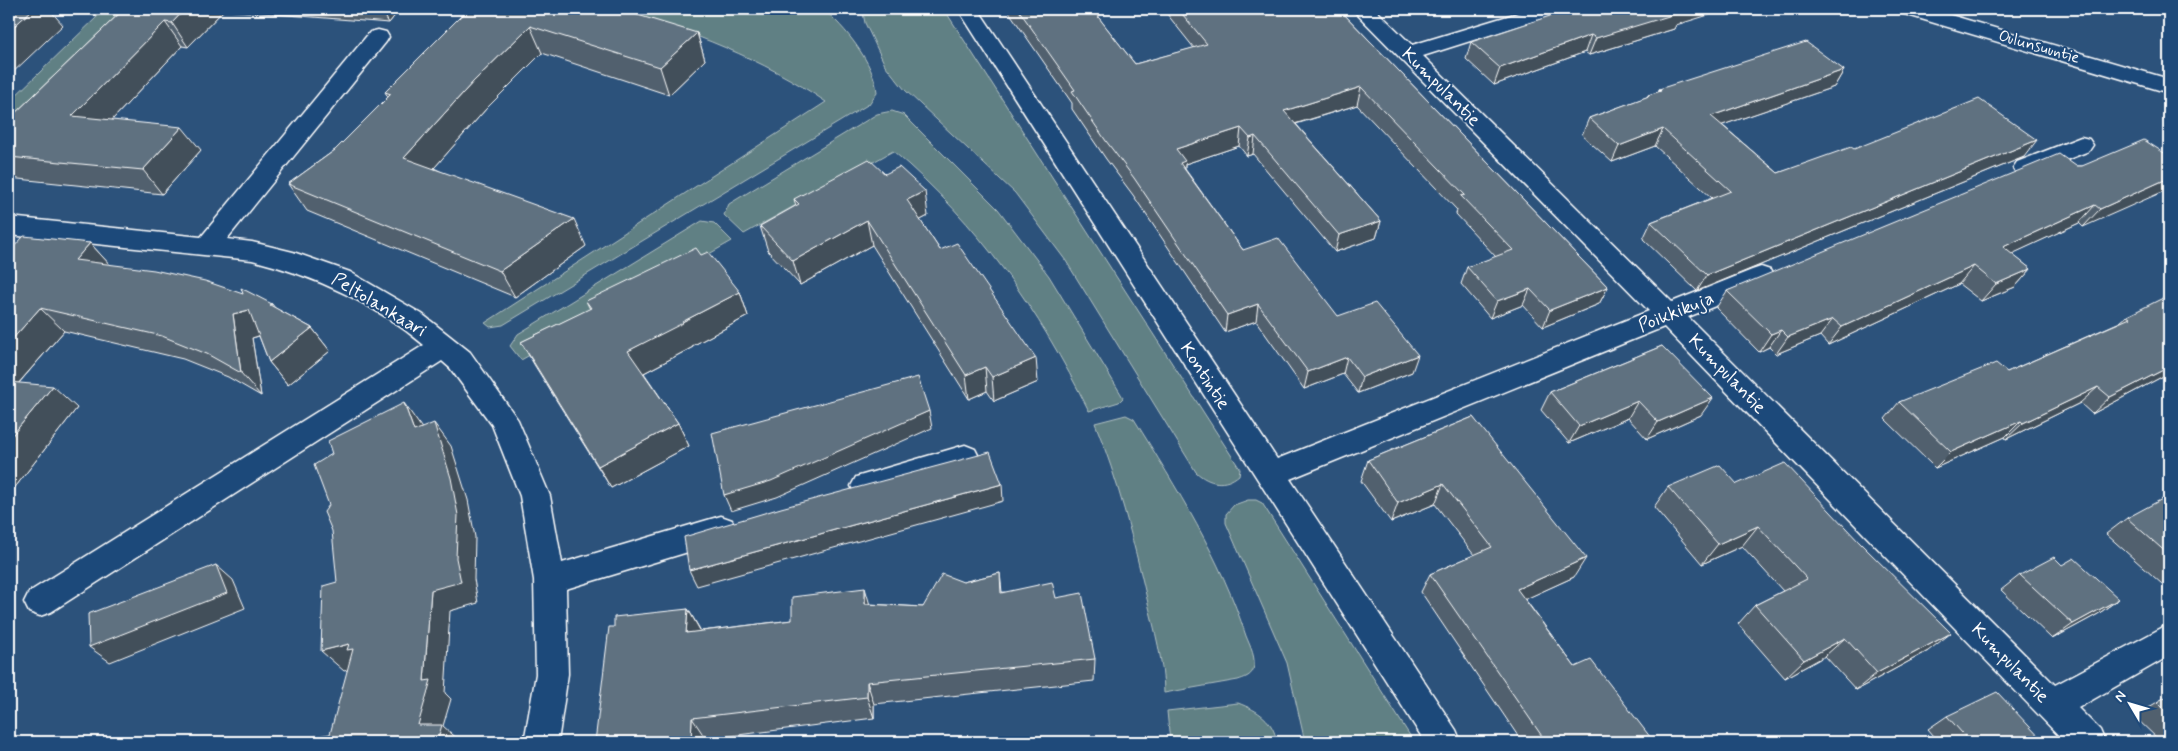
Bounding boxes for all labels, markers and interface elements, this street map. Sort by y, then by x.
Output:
street label: Oulunsuuntie [1996,25,2082,69]
street label: Kumpulantie [1396,42,1486,132]
street label: Peltolankaari [327,267,431,343]
street label: Poikkikuja [1634,285,1718,339]
street label: Kumpulantie [1682,328,1772,420]
street label: Kontintie [1174,338,1236,414]
street label: Kumpulantie [1965,617,2055,709]
north arrow [2106,678,2156,728]
text: N [2111,687,2131,706]

